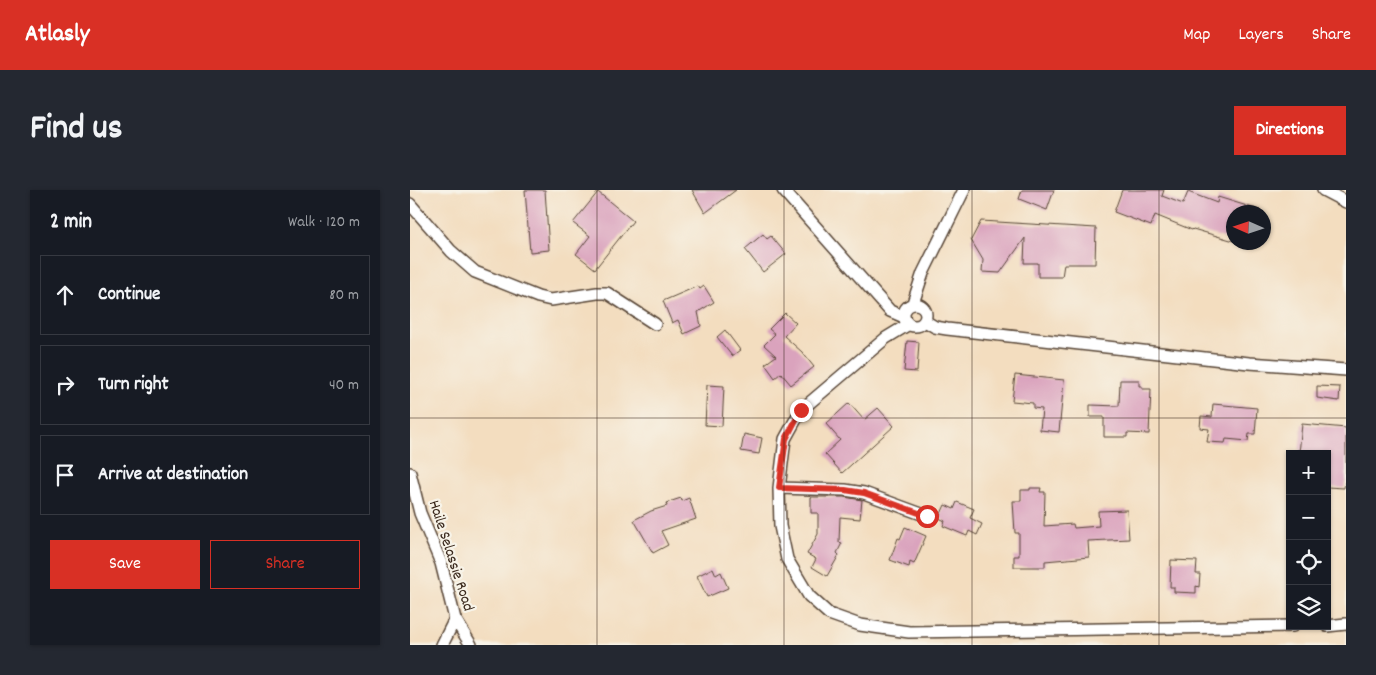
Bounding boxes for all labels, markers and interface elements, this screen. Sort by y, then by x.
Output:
text: Atlasly [25,18,89,52]
text: Map [1183,23,1210,48]
text: Layers [1238,23,1284,48]
text: Share [1312,23,1351,48]
text: Find us [30,105,122,155]
button: Directions [1234,106,1346,155]
north arrow [1226,205,1271,250]
text: 2 min [50,208,92,238]
text: Walk · 120 m [288,211,360,234]
icon: ahead [51,281,79,309]
text: Continue [98,282,160,309]
text: 80 m [329,284,359,307]
icon: right [51,371,79,399]
text: Turn right [98,372,169,399]
text: 40 m [329,374,359,397]
route end [790,399,813,422]
map controls [1286,450,1331,630]
button: + [1286,450,1331,495]
icon: arrive [51,461,79,489]
text: Arrive at destination [98,462,248,489]
button: − [1286,495,1331,540]
street label: Haile Selassie Road [422,497,479,614]
route start [916,505,939,528]
button: Save [50,540,200,589]
button: Share [210,540,360,589]
button: locate [1286,540,1331,585]
button: layers [1286,585,1331,630]

